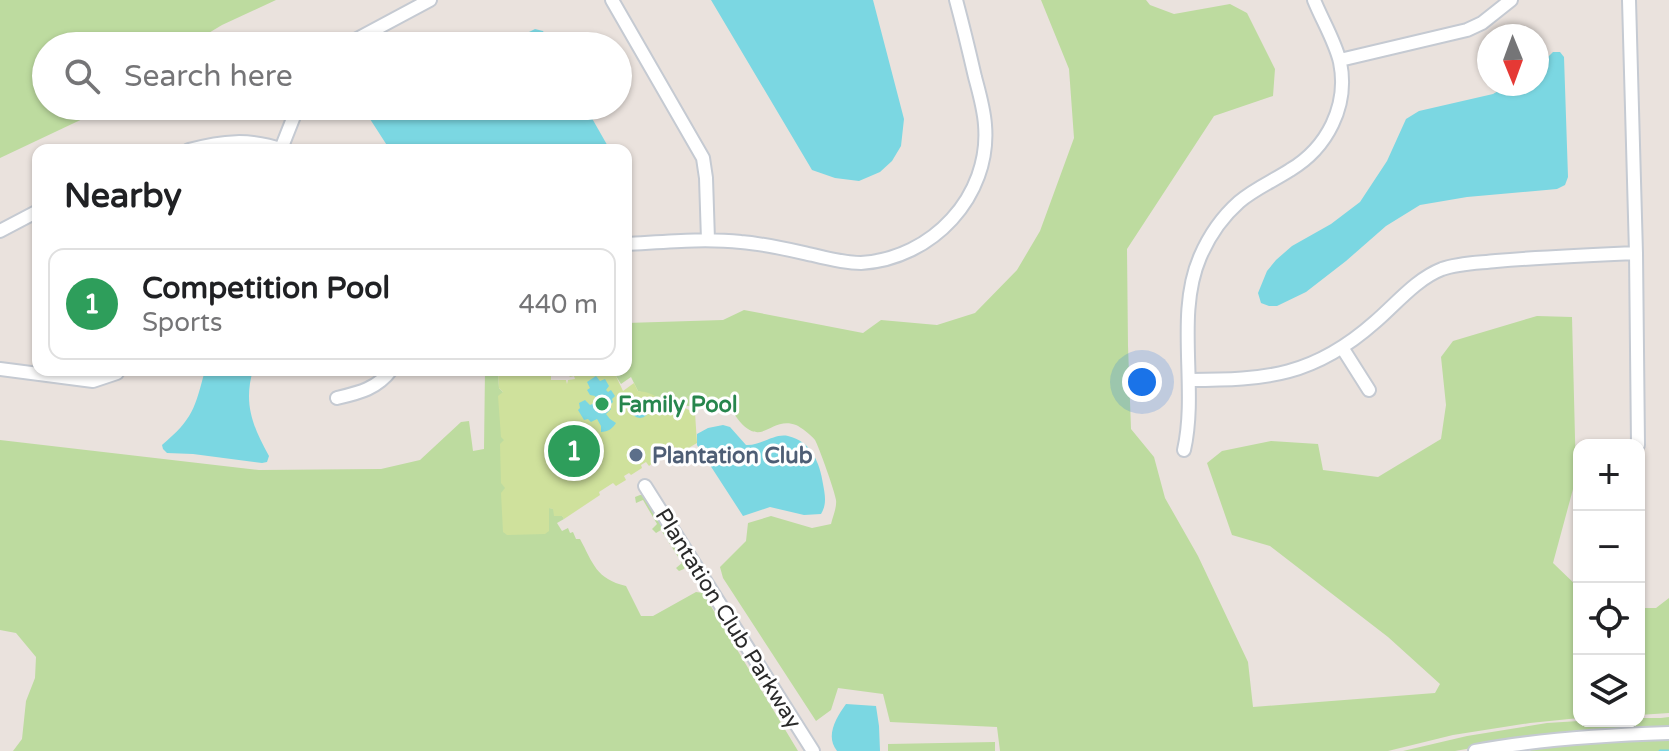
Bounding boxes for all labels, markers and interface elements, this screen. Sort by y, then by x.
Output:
north arrow [1477,24,1549,96]
search box [32,32,632,120]
icon: search [60,54,104,98]
text: Search here [124,58,293,95]
text: Nearby [64,176,182,217]
text: Competition Pool [142,270,390,307]
text: 1 [84,289,100,320]
text: 440 m [518,289,598,320]
text: Sports [142,307,222,338]
your location [1122,362,1162,402]
place label: Family Pool [618,392,737,418]
marker: Family Pool [593,395,611,413]
pin: 1 [548,421,600,481]
map controls [1573,439,1645,727]
button: + [1573,439,1645,511]
place label: Plantation Club [652,443,813,469]
marker: Plantation Club [627,446,645,464]
street label: Plantation Club Parkway [650,504,807,734]
button: − [1573,511,1645,583]
button: locate [1573,583,1645,655]
button: layers [1573,655,1645,727]

